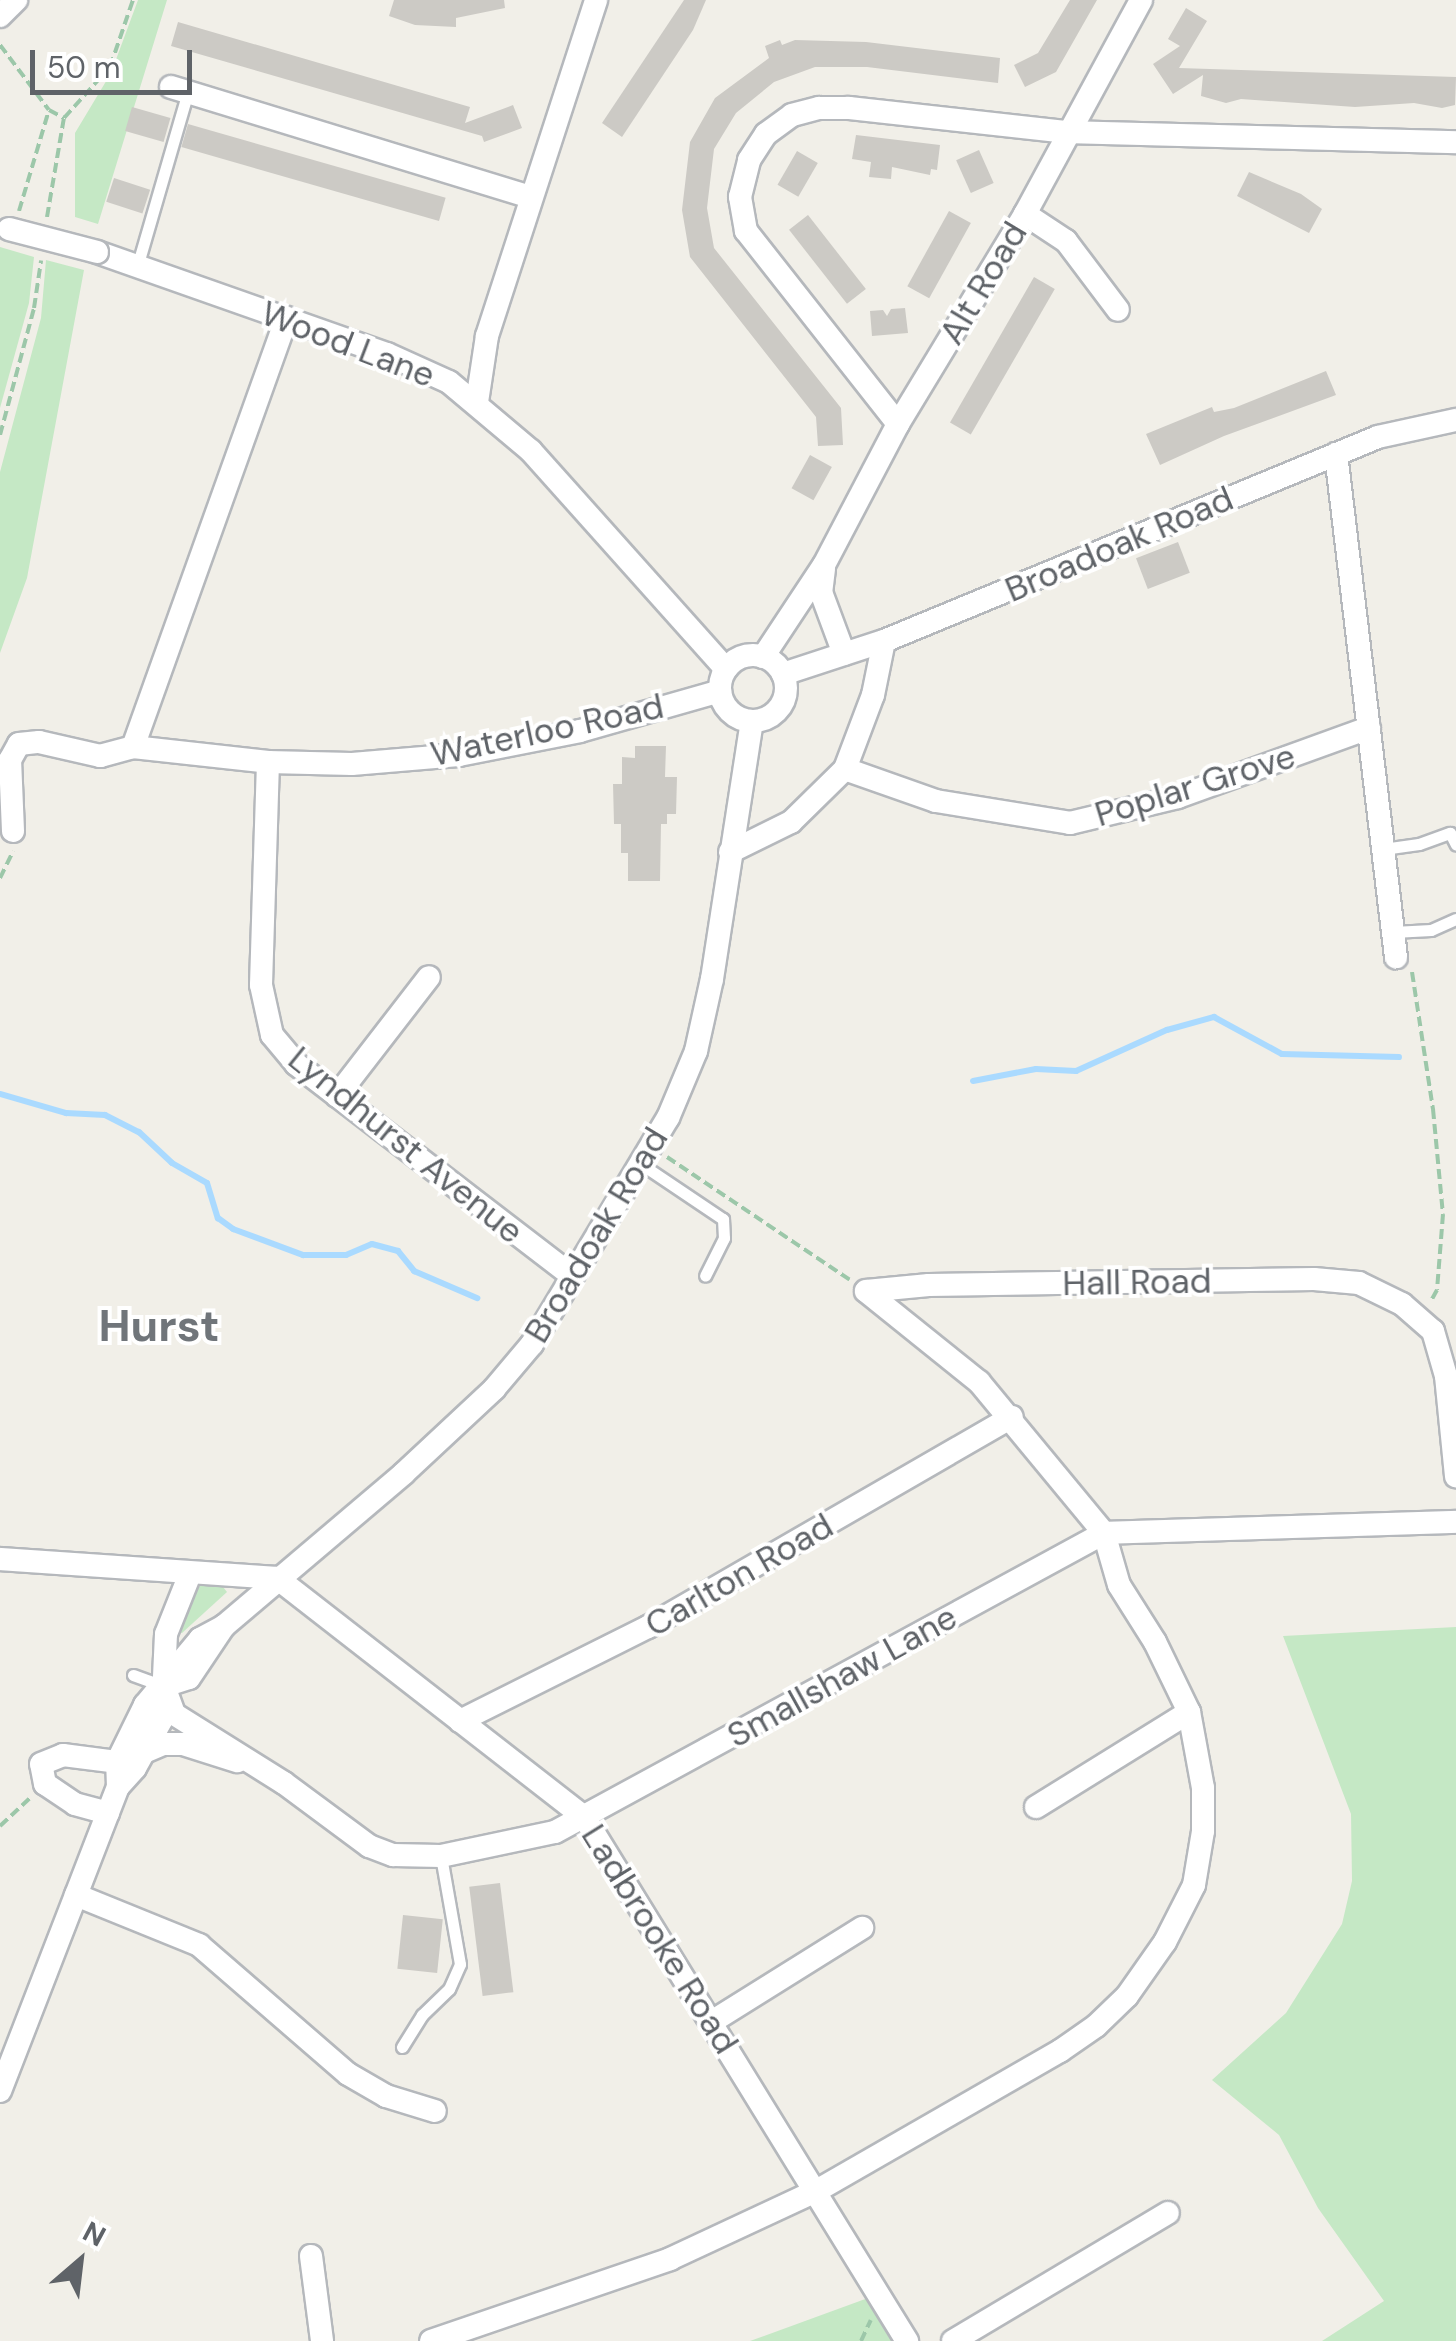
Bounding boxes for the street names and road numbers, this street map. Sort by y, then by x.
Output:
street label: Alt Road [930,214,1036,352]
street label: Wood Lane [255,292,441,396]
street label: Broadoak Road [999,477,1239,611]
street label: Waterloo Road [427,685,667,775]
street label: Poplar Grove [1090,735,1300,835]
street label: Lyndhurst Avenue [280,1038,532,1252]
street label: Broadoak Road [515,1120,677,1350]
street label: Hall Road [1062,1260,1212,1304]
street label: Carlton Road [638,1504,840,1646]
street label: Smallshaw Lane [720,1596,964,1756]
street label: Ladbrooke Road [573,1817,747,2061]

